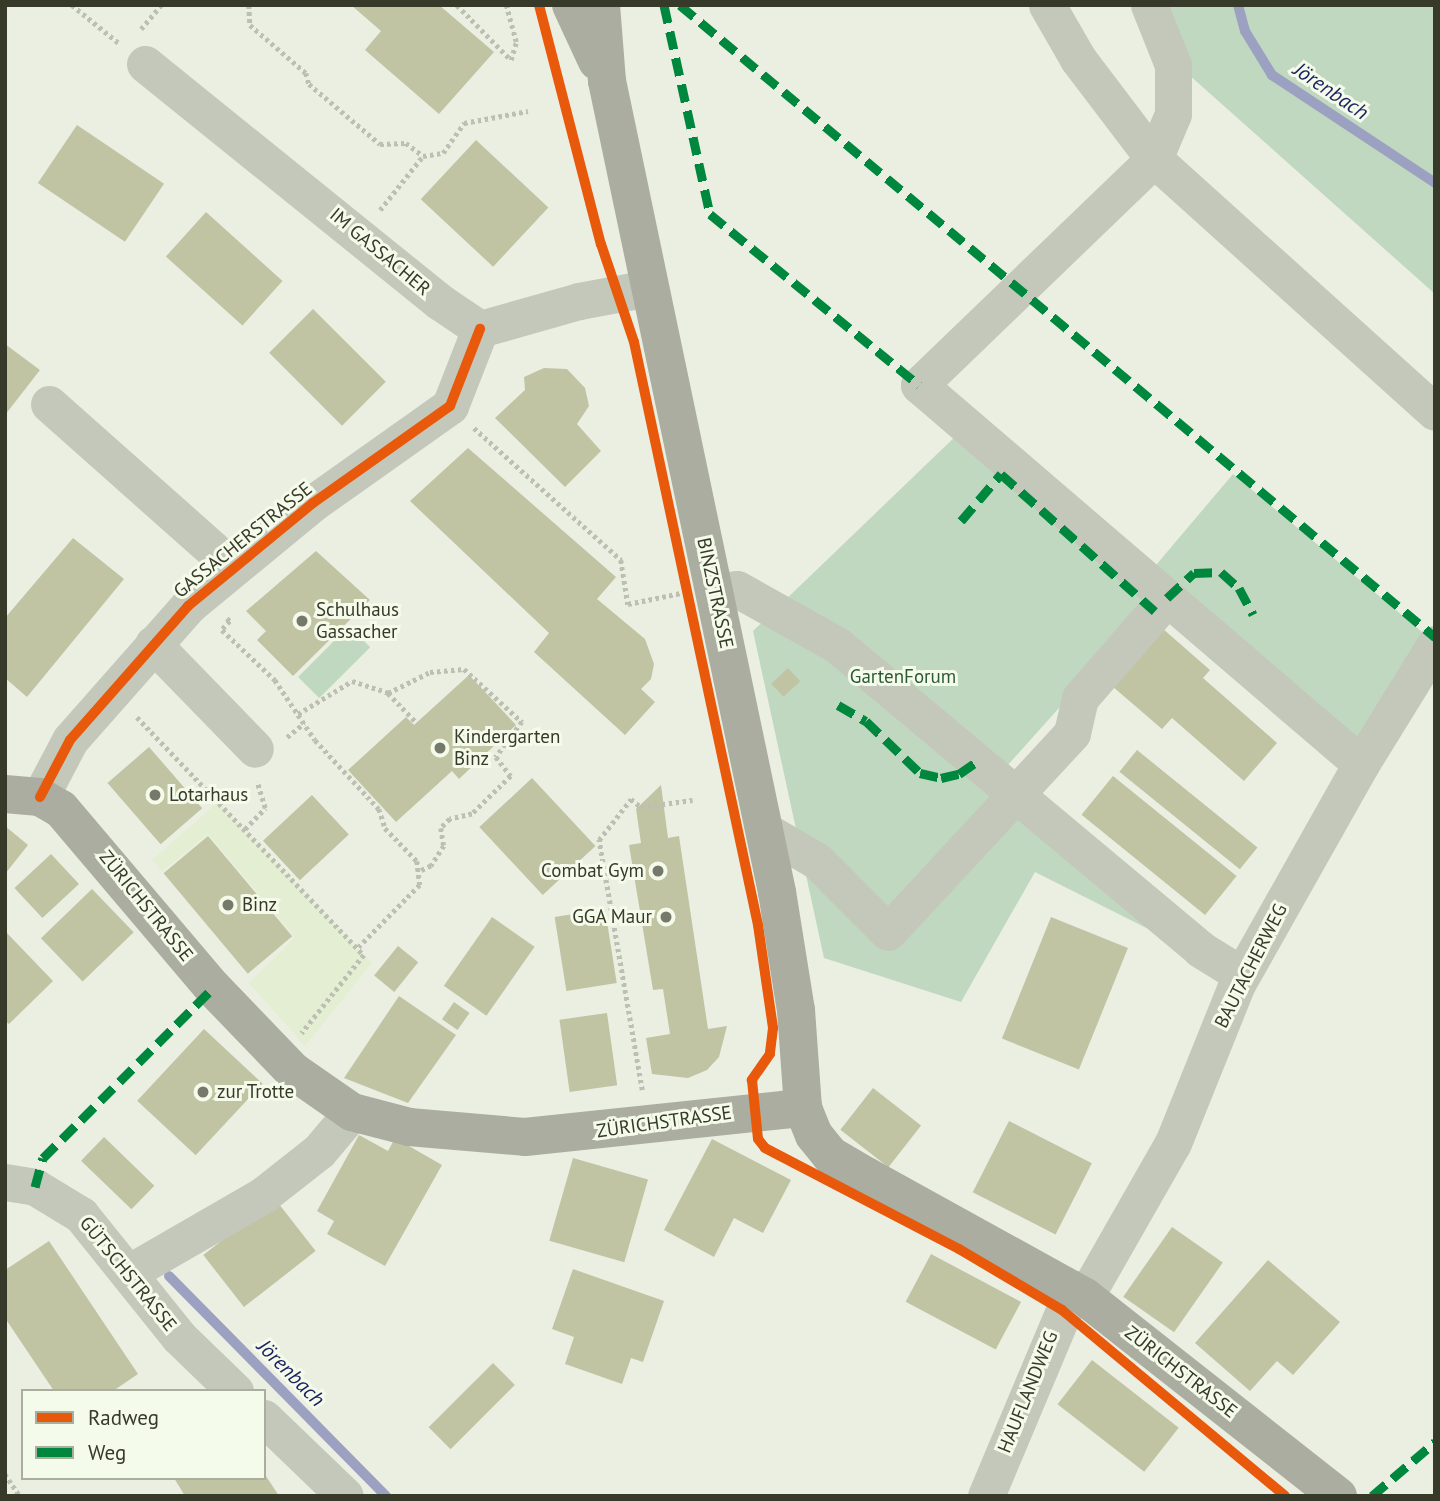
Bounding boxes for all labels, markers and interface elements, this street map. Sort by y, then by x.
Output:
water label: Jörenbach [1289,57,1373,125]
street label: IM GASSACHER [325,203,435,301]
street label: GASSACHERSTRASSE [169,477,317,603]
street label: BINZSTRASSE [692,536,738,650]
place label: Schulhaus Gassacher [316,599,399,643]
marker: Schulhaus Gassacher [294,613,310,629]
park label: GartenForum [850,666,956,688]
place label: Kindergarten Binz [454,726,560,770]
marker: Kindergarten Binz [432,740,448,756]
place label: Lotarhaus [169,784,248,806]
marker: Lotarhaus [147,787,163,803]
street label: ZÜRICHSTRASSE [94,846,198,966]
place label: Combat Gym [541,860,644,882]
marker: Combat Gym [650,863,666,879]
place label: Binz [242,894,277,916]
marker: Binz [220,897,236,913]
street label: BAUTACHERWEG [1210,900,1292,1032]
place label: GGA Maur [571,906,652,928]
marker: GGA Maur [658,909,674,925]
place label: zur Trotte [217,1081,295,1103]
marker: zur Trotte [195,1084,211,1100]
street label: ZÜRICHSTRASSE [595,1101,733,1143]
street label: GÜTSCHSTRASSE [75,1212,181,1336]
street label: ZÜRICHSTRASSE [1120,1321,1242,1423]
street label: HAUFLANDWEG [993,1328,1063,1456]
water label: Jörenbach [252,1334,330,1412]
legend [21,1389,266,1480]
text: Radweg [88,1404,159,1431]
text: Weg [88,1439,126,1466]

